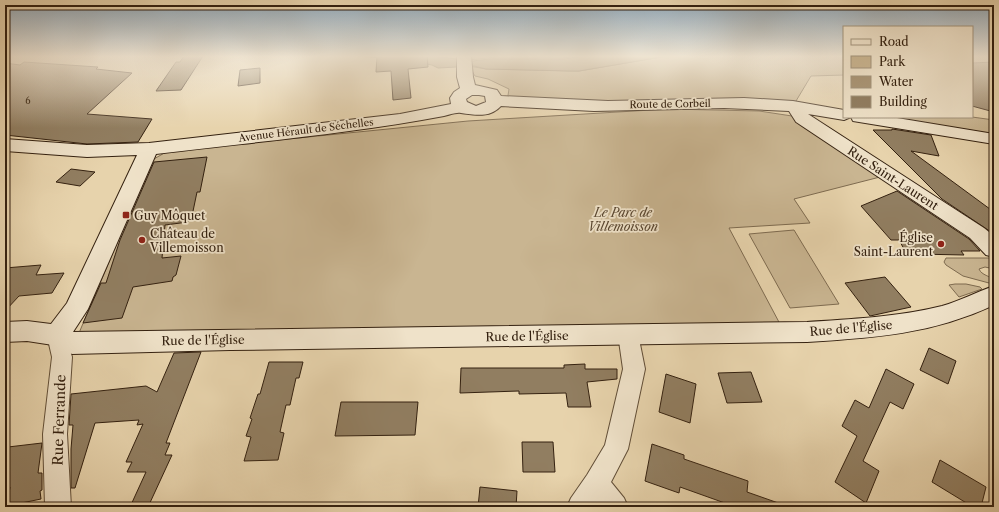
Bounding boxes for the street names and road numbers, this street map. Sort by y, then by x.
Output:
street label: Route de Corbeil [629,97,711,111]
street label: Avenue Hérault de Séchelles [237,115,374,145]
street label: Rue Saint-Laurent [845,143,942,213]
street label: Rue de l'Église [809,316,893,339]
street label: Rue de l'Église [485,327,569,344]
street label: Rue de l'Église [161,331,245,348]
street label: Rue Ferrande [48,374,70,466]

